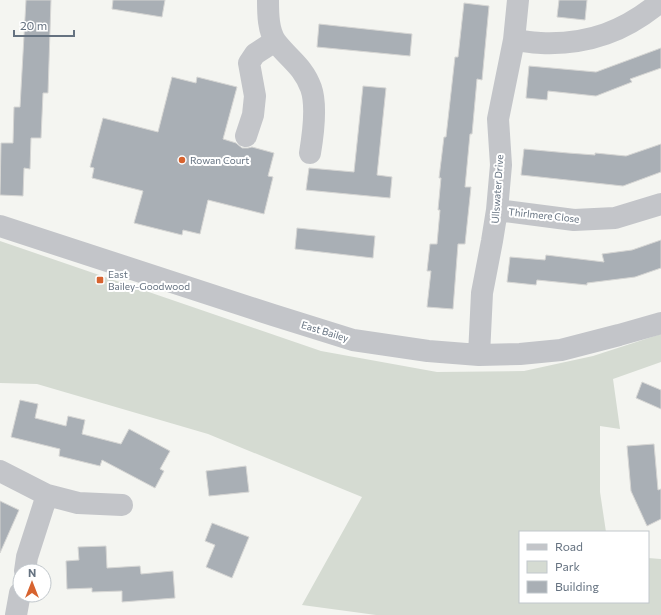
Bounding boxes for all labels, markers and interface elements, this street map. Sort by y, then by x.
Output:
scale bar [14,12,74,38]
text: 20 m [20,18,47,32]
place label: Rowan Court [190,154,249,166]
street label: Ullswater Drive [489,154,505,224]
marker: Rowan Court [177,155,187,165]
street label: Thirlmere Close [508,205,580,225]
place label: East Bailey-Goodwood [108,268,190,292]
marker: East Bailey-Goodwood [95,275,105,285]
street label: East Bailey [300,318,350,344]
legend [519,531,649,603]
text: Road [555,539,583,553]
text: Park [555,559,581,573]
north arrow [12,563,52,603]
text: N [28,566,36,579]
text: Building [555,579,599,593]

